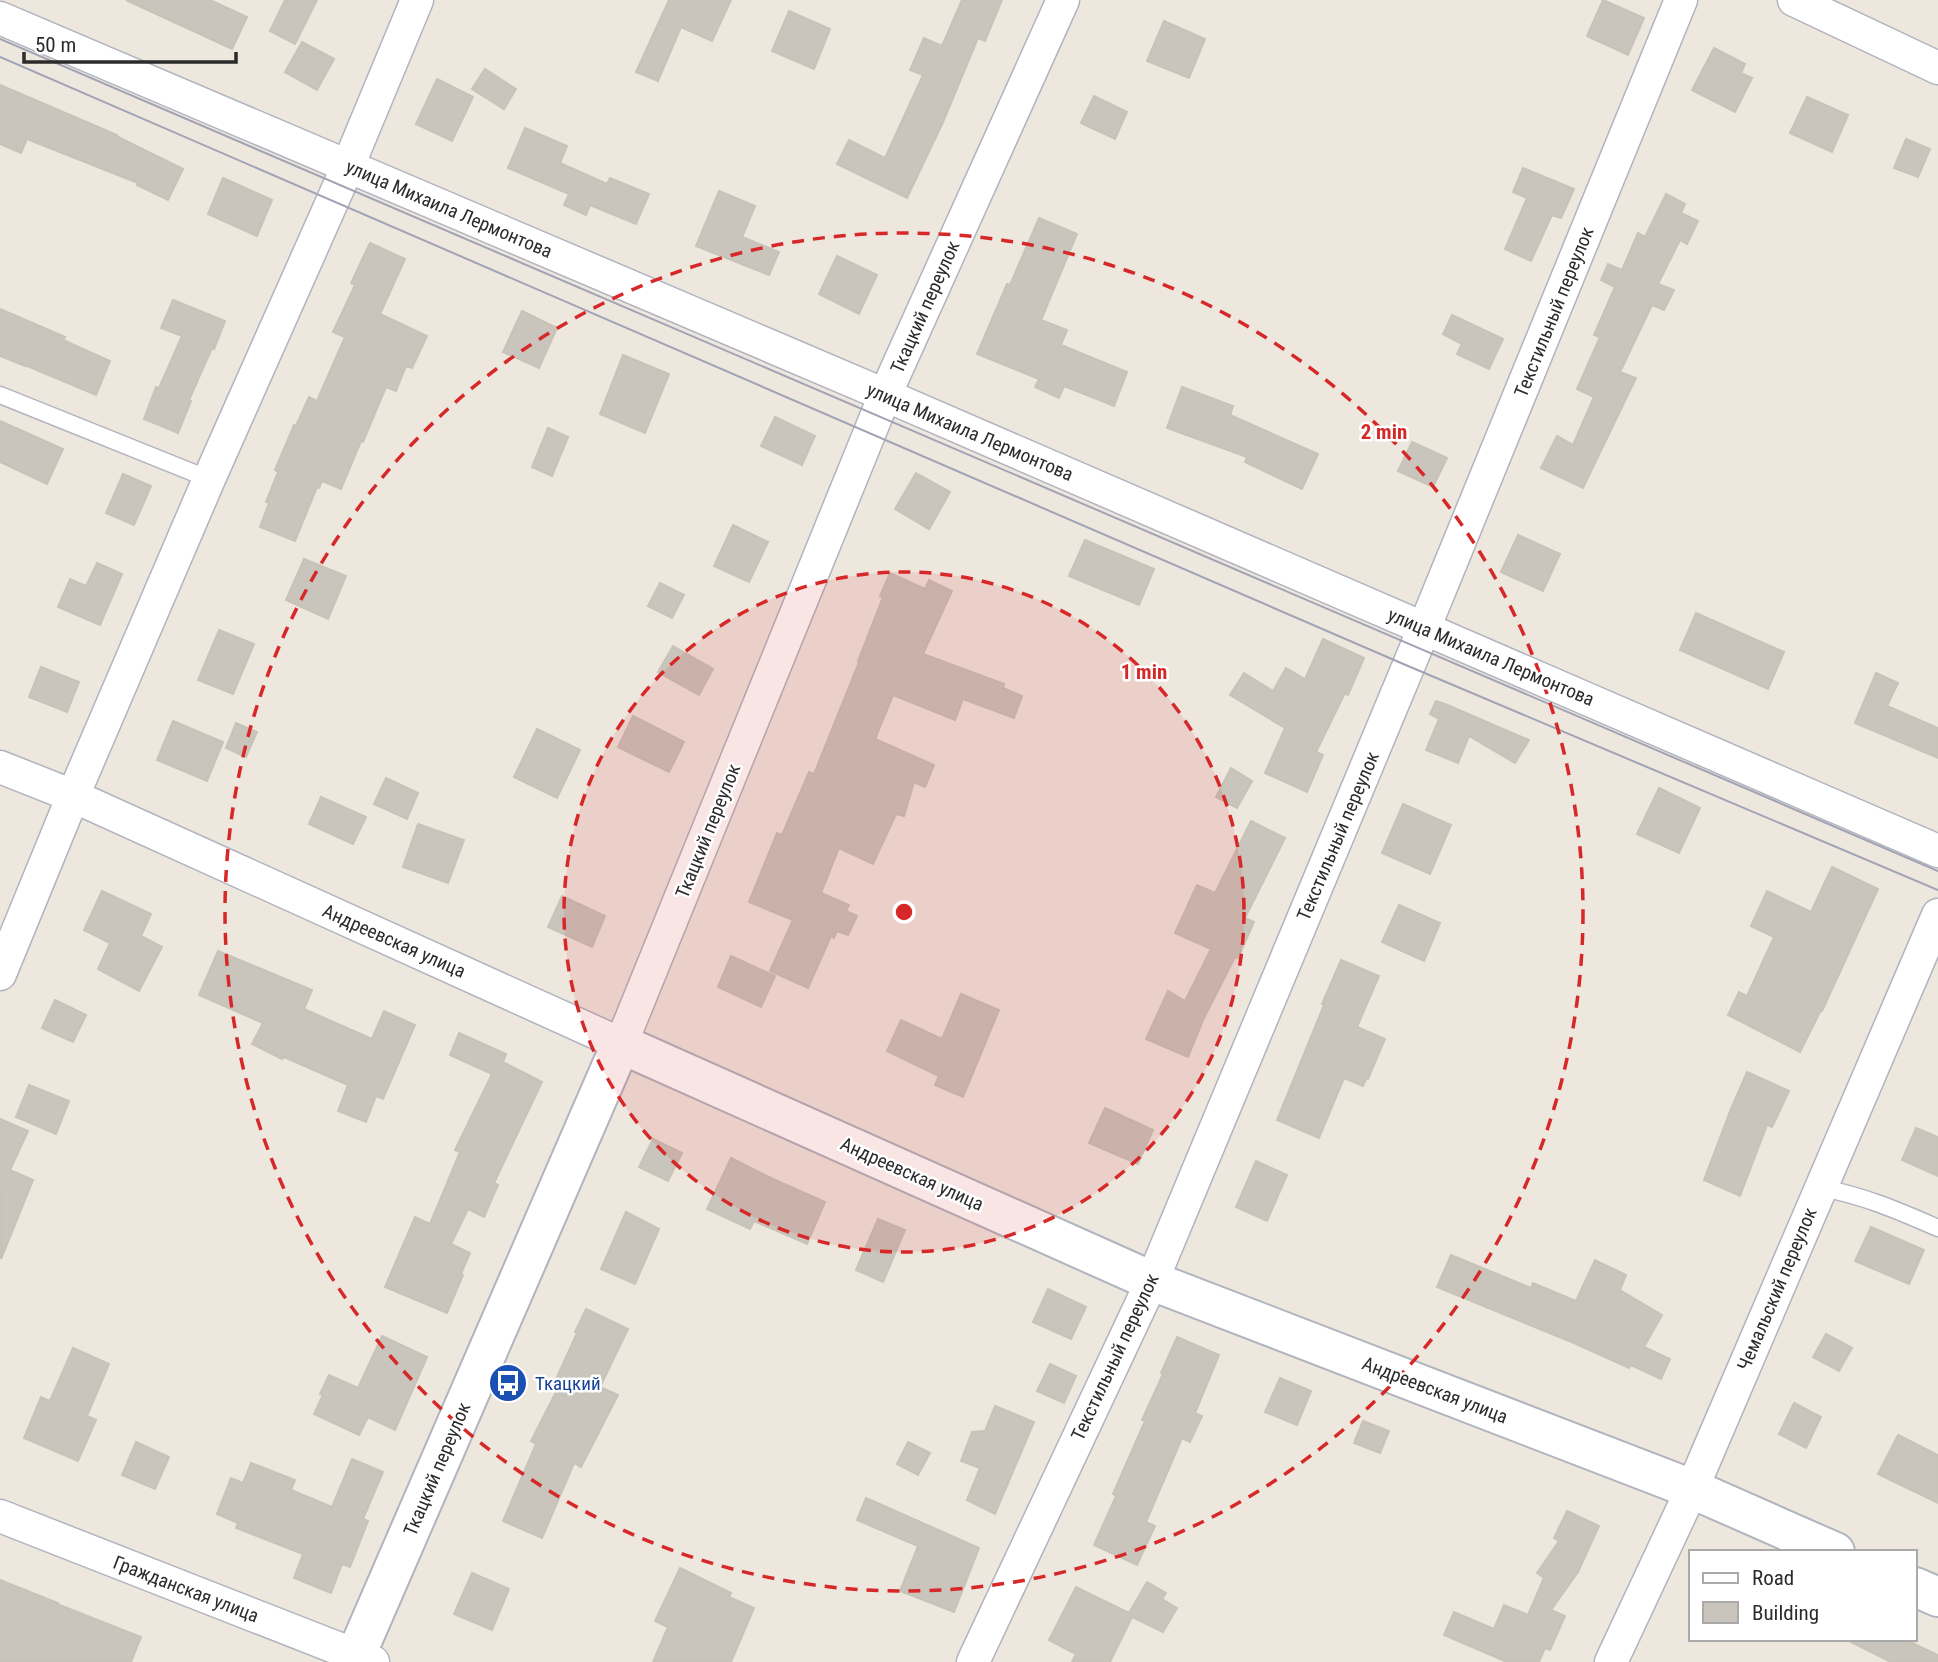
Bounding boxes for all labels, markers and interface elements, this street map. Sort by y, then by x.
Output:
scale bar [24,21,236,65]
text: 50 m [35,33,76,57]
street label: улица Михаила Лермонтова [342,155,556,263]
street label: Текстильный переулок [1509,224,1599,400]
street label: Ткацкий переулок [886,237,964,377]
street label: улица Михаила Лермонтова [863,378,1077,486]
text: 2 min [1361,420,1407,444]
street label: улица Михаила Лермонтова [1384,603,1598,711]
text: 1 min [1121,660,1167,684]
street label: Текстильный переулок [1292,748,1384,924]
street label: Ткацкий переулок [671,761,745,901]
street label: Андреевская улица [319,899,469,983]
centre of rings [892,900,916,924]
street label: Андреевская улица [837,1132,987,1216]
street label: Чемальский переулок [1732,1204,1822,1374]
street label: Текстильный переулок [1066,1270,1164,1444]
street label: Андреевская улица [1359,1352,1511,1428]
bus stop icon: Ткацкий [487,1362,529,1404]
place label: Ткацкий [535,1372,601,1395]
street label: Ткацкий переулок [399,1399,475,1539]
legend [1689,1550,1917,1641]
street label: Гражданская улица [110,1551,262,1627]
text: Road [1752,1566,1794,1590]
text: Building [1752,1601,1819,1625]

